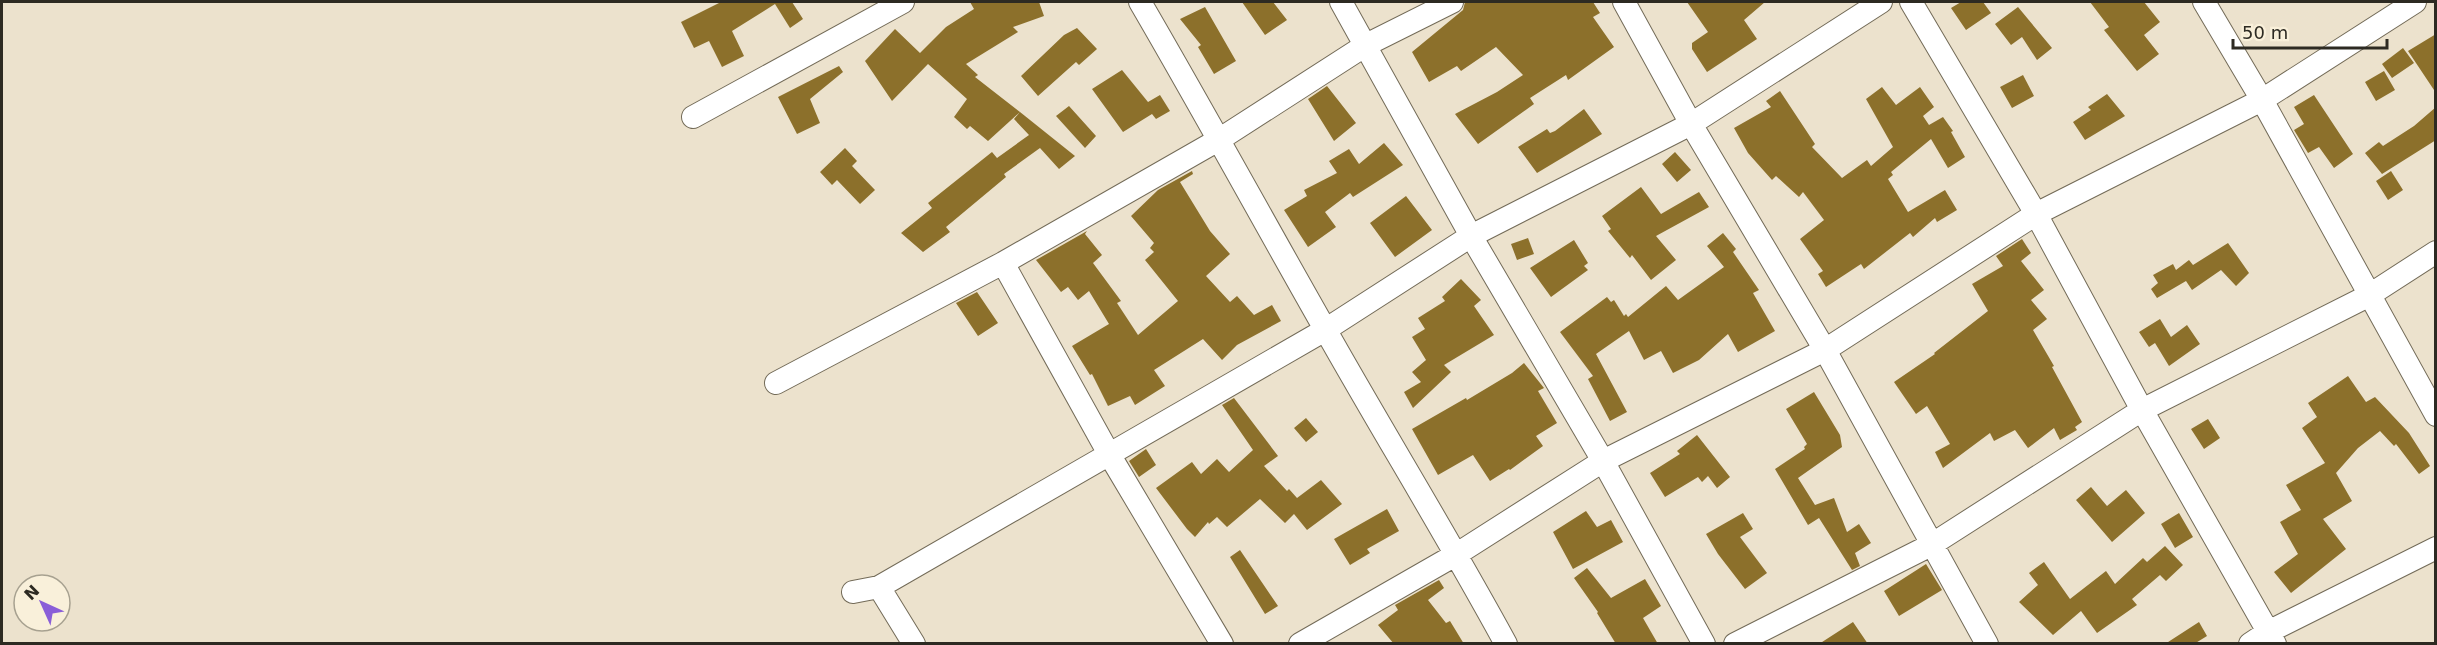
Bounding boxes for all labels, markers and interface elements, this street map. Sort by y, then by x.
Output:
scale bar [2233,12,2388,50]
text: 50 m [2242,22,2288,43]
north arrow [12,573,72,633]
text: N [20,581,43,604]

